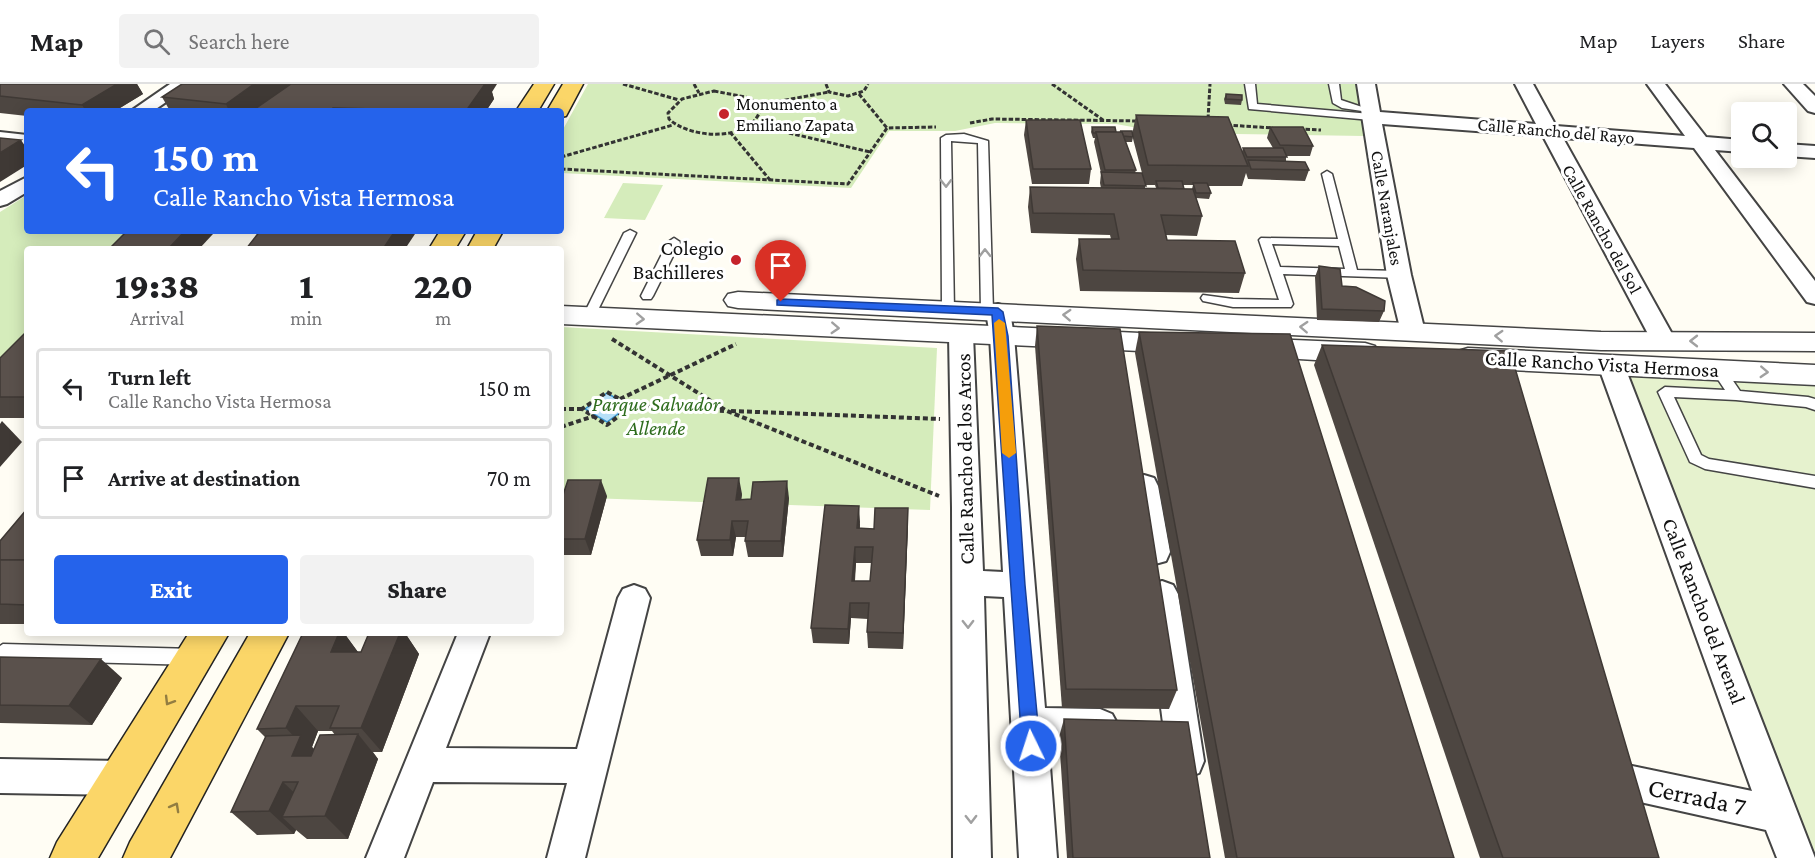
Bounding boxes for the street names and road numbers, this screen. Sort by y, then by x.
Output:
street label: Calle Rancho del Rayo [1477,114,1635,148]
street label: Calle Naranjales [1366,149,1407,267]
street label: Calle Rancho del Sol [1558,161,1646,297]
street label: Calle Rancho Vista Hermosa [1484,346,1720,382]
street label: Calle Rancho de los Arcos [951,353,979,565]
street label: Calle Rancho del Arenal [1657,515,1751,707]
street label: Cerrada 7 [1645,773,1749,822]

